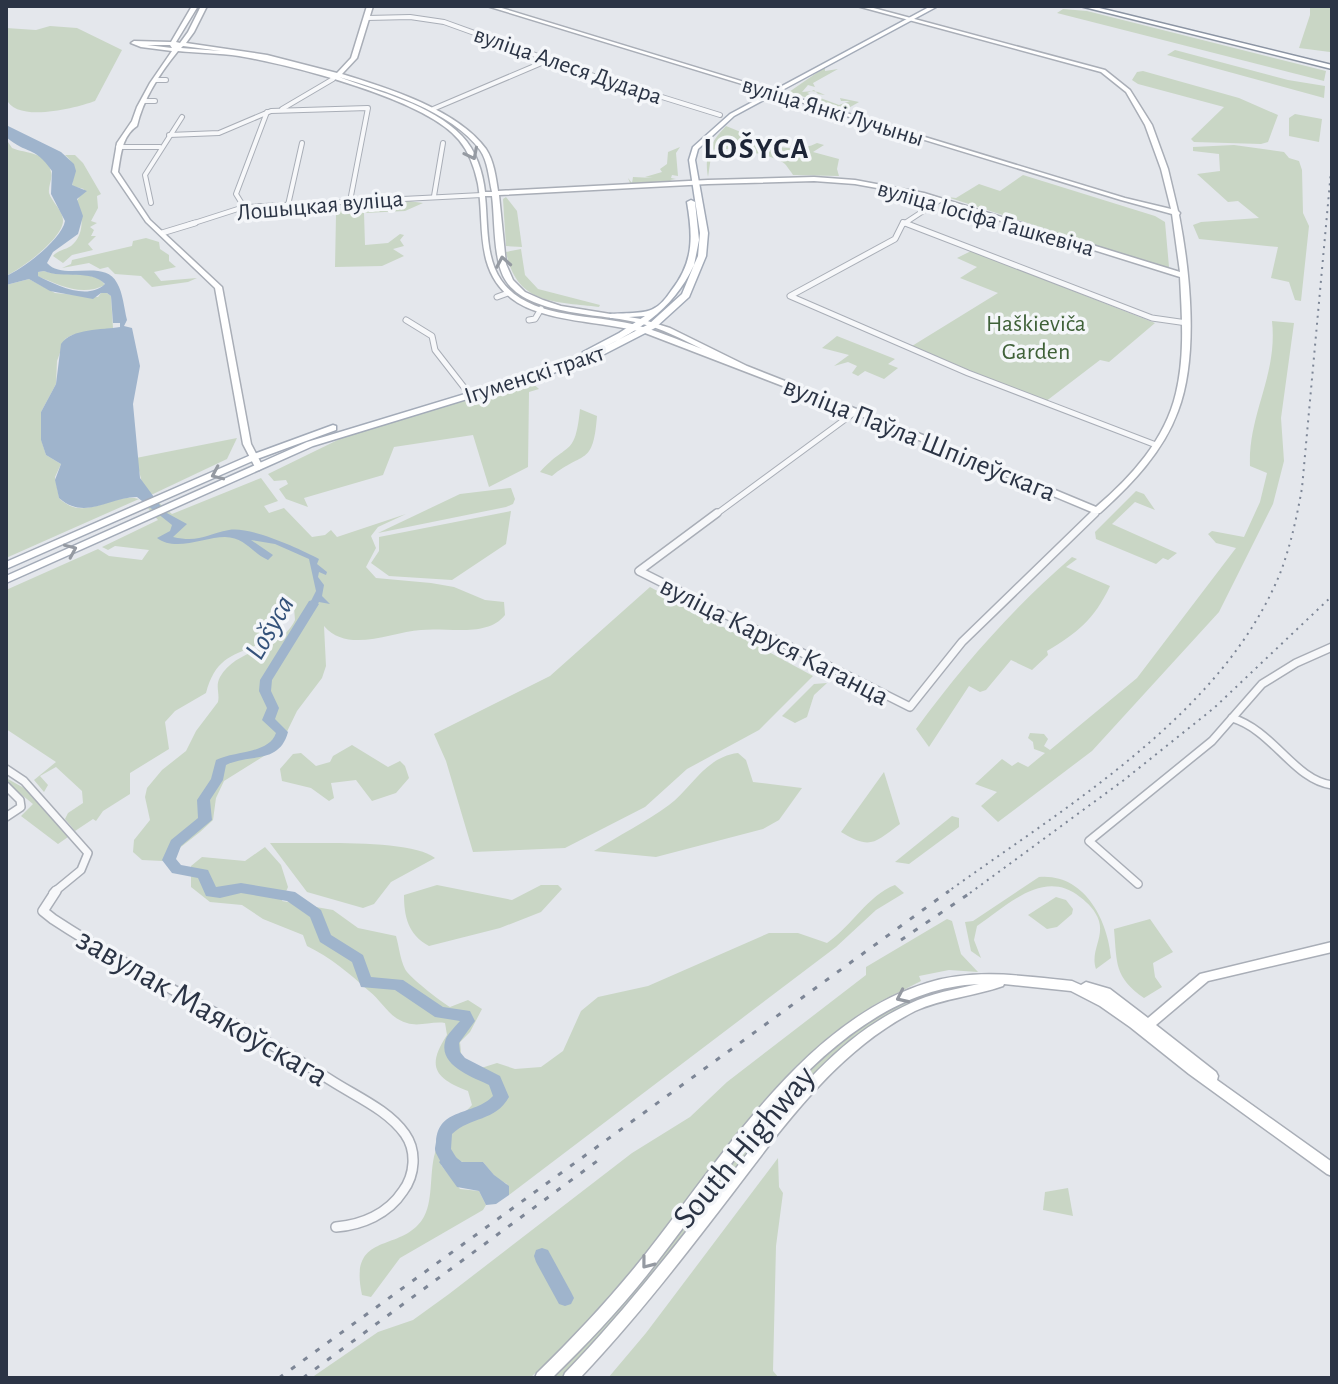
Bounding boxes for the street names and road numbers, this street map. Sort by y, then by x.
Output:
street label: вуліца Алеся Дудара [471,22,665,109]
street label: вуліца Янкі Лучыны [739,73,926,151]
street label: вуліца Іосіфа Гашкевіча [875,176,1097,261]
street label: Лошыцкая вуліца [236,187,404,225]
street label: Ігуменскі тракт [461,341,608,409]
street label: вуліца Паўла Шпілеўскага [779,372,1060,507]
street label: вуліца Каруся Каганца [655,572,893,712]
street label: завулак Маякоўскага [70,922,334,1094]
street label: South Highway [667,1059,822,1235]

